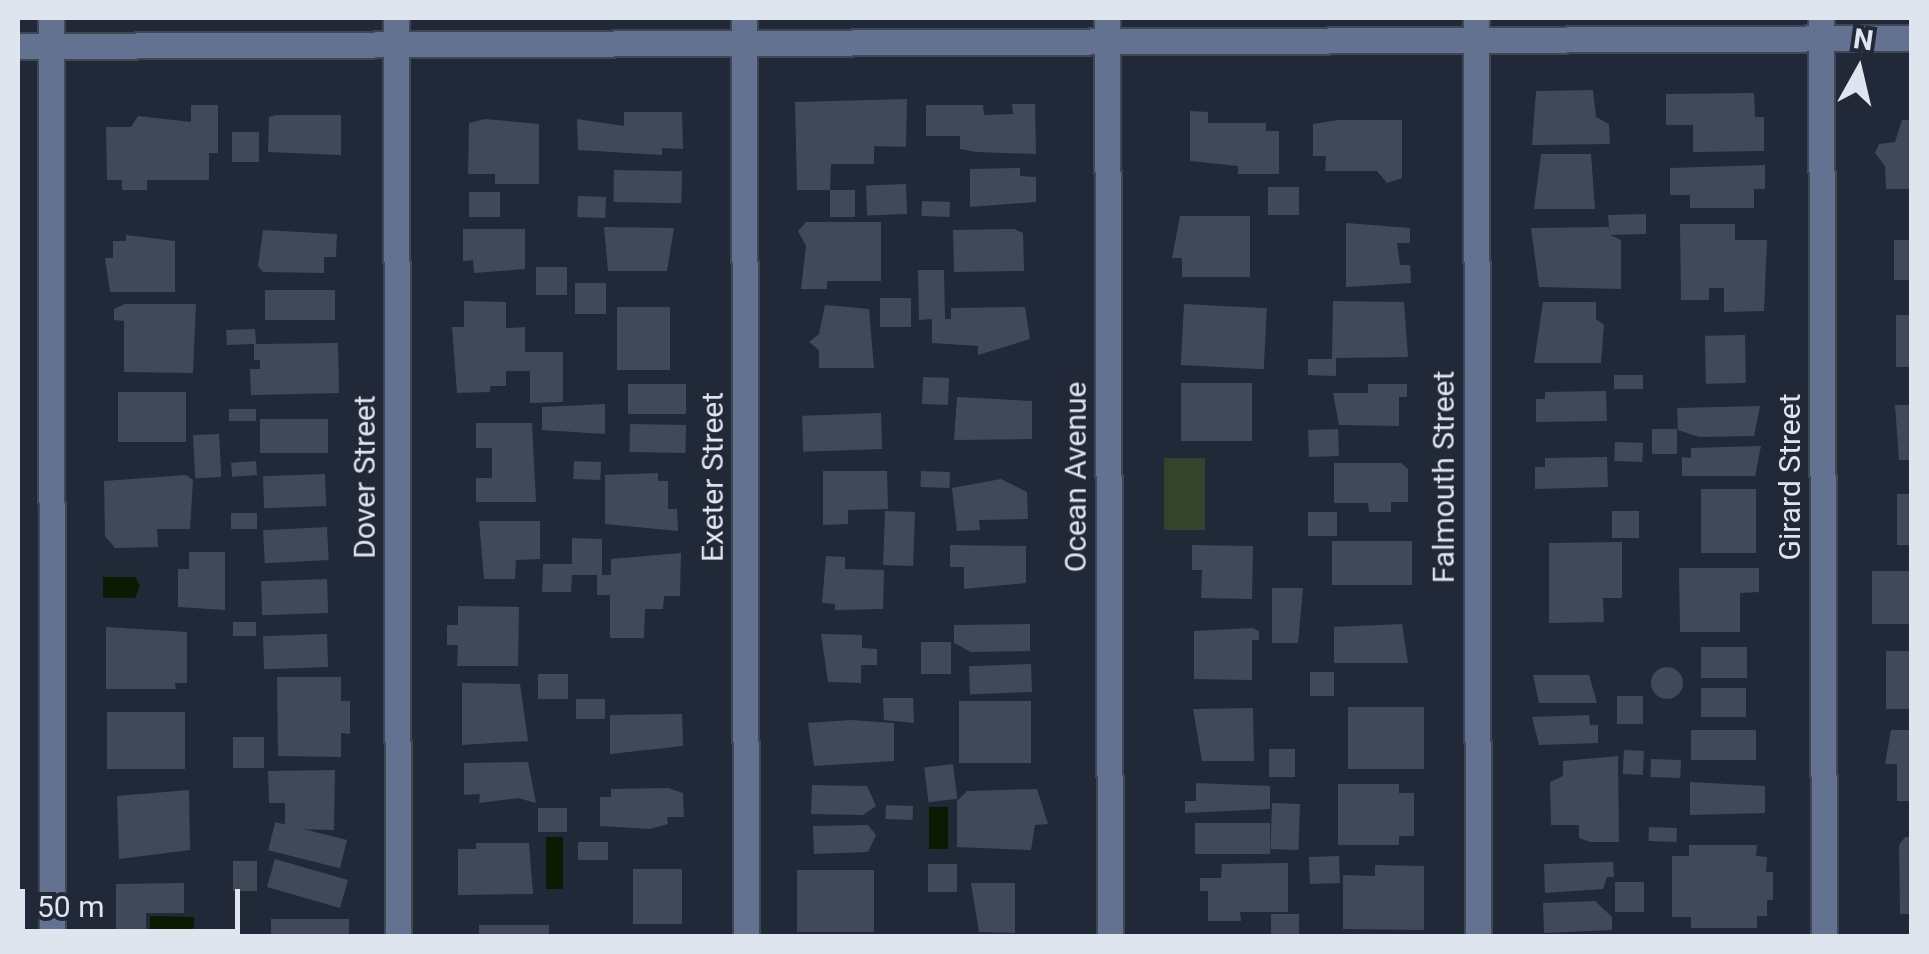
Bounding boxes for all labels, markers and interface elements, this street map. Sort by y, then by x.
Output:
north arrow [1809,20,1909,120]
text: N [1851,22,1875,58]
street label: Falmouth Street [1426,371,1462,583]
street label: Ocean Avenue [1058,382,1094,572]
street label: Exeter Street [695,392,731,562]
street label: Girard Street [1772,393,1808,561]
street label: Dover Street [347,395,383,559]
scale bar [25,869,245,931]
text: 50 m [37,889,104,924]

